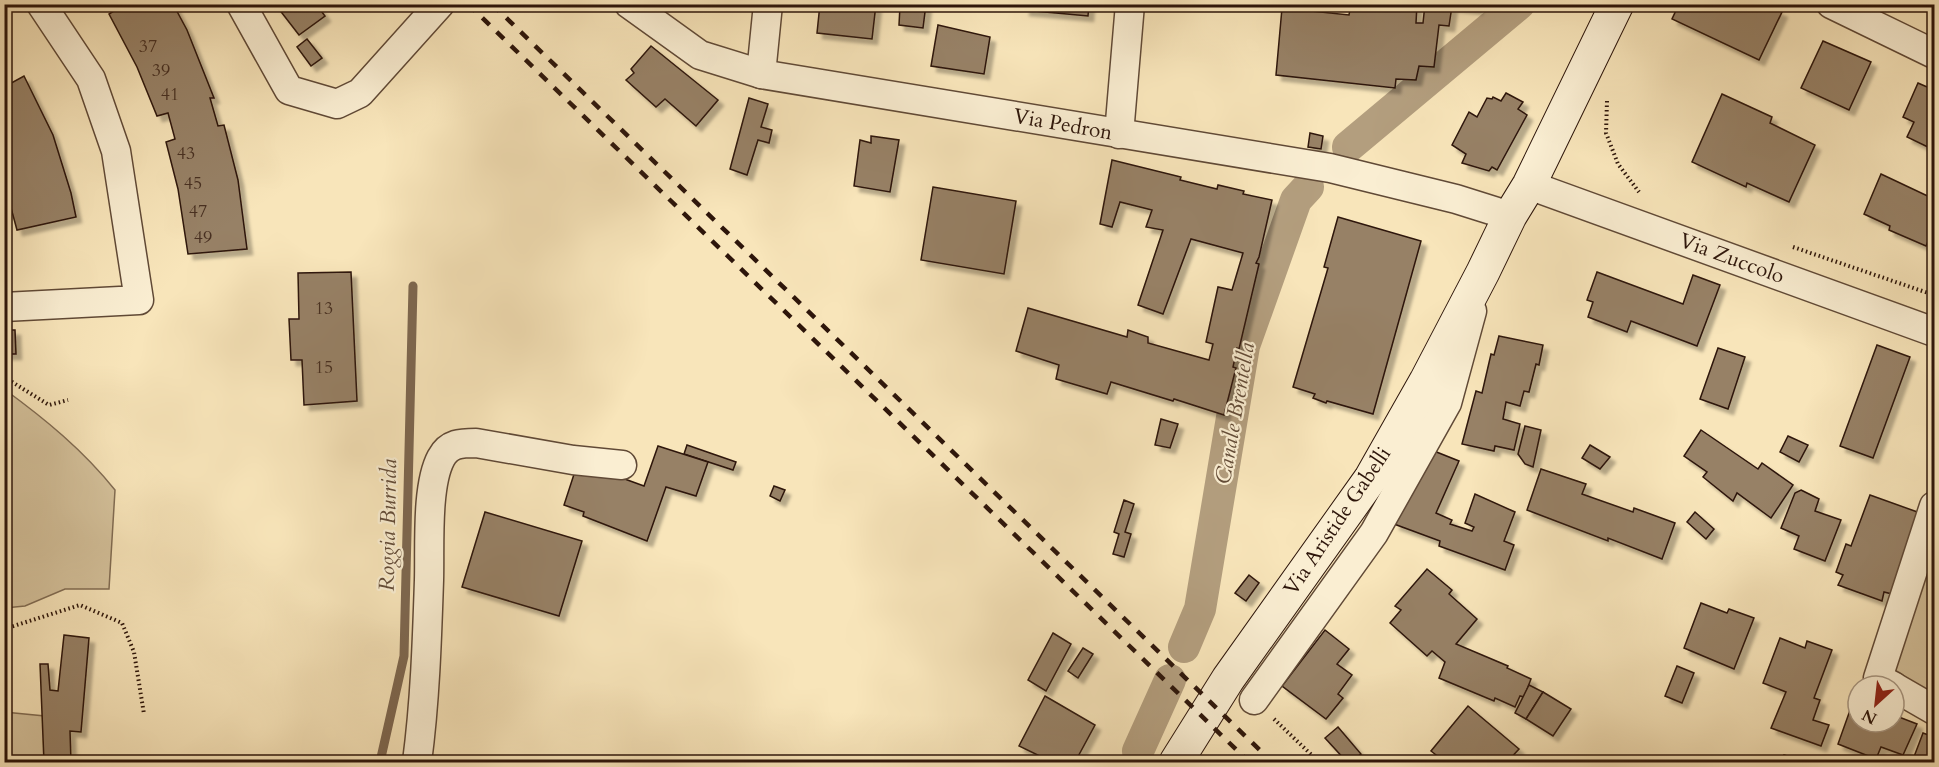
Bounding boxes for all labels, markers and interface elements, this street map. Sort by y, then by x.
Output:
house number: 37 [139,34,157,59]
house number: 39 [152,58,170,83]
house number: 41 [161,82,179,107]
street label: Via Pedron [1011,102,1115,147]
house number: 43 [177,141,195,166]
house number: 45 [184,171,202,196]
house number: 47 [189,199,207,224]
house number: 49 [194,225,212,250]
street label: Via Zuccolo [1675,226,1788,291]
house number: 13 [315,296,333,321]
water label: Canale Brentella [1208,340,1262,486]
house number: 15 [315,355,333,380]
street label: Via Aristide Gabelli [1277,441,1398,601]
water label: Roggia Burrida [372,458,404,592]
north arrow [1846,674,1906,734]
text: N [1858,703,1881,729]

